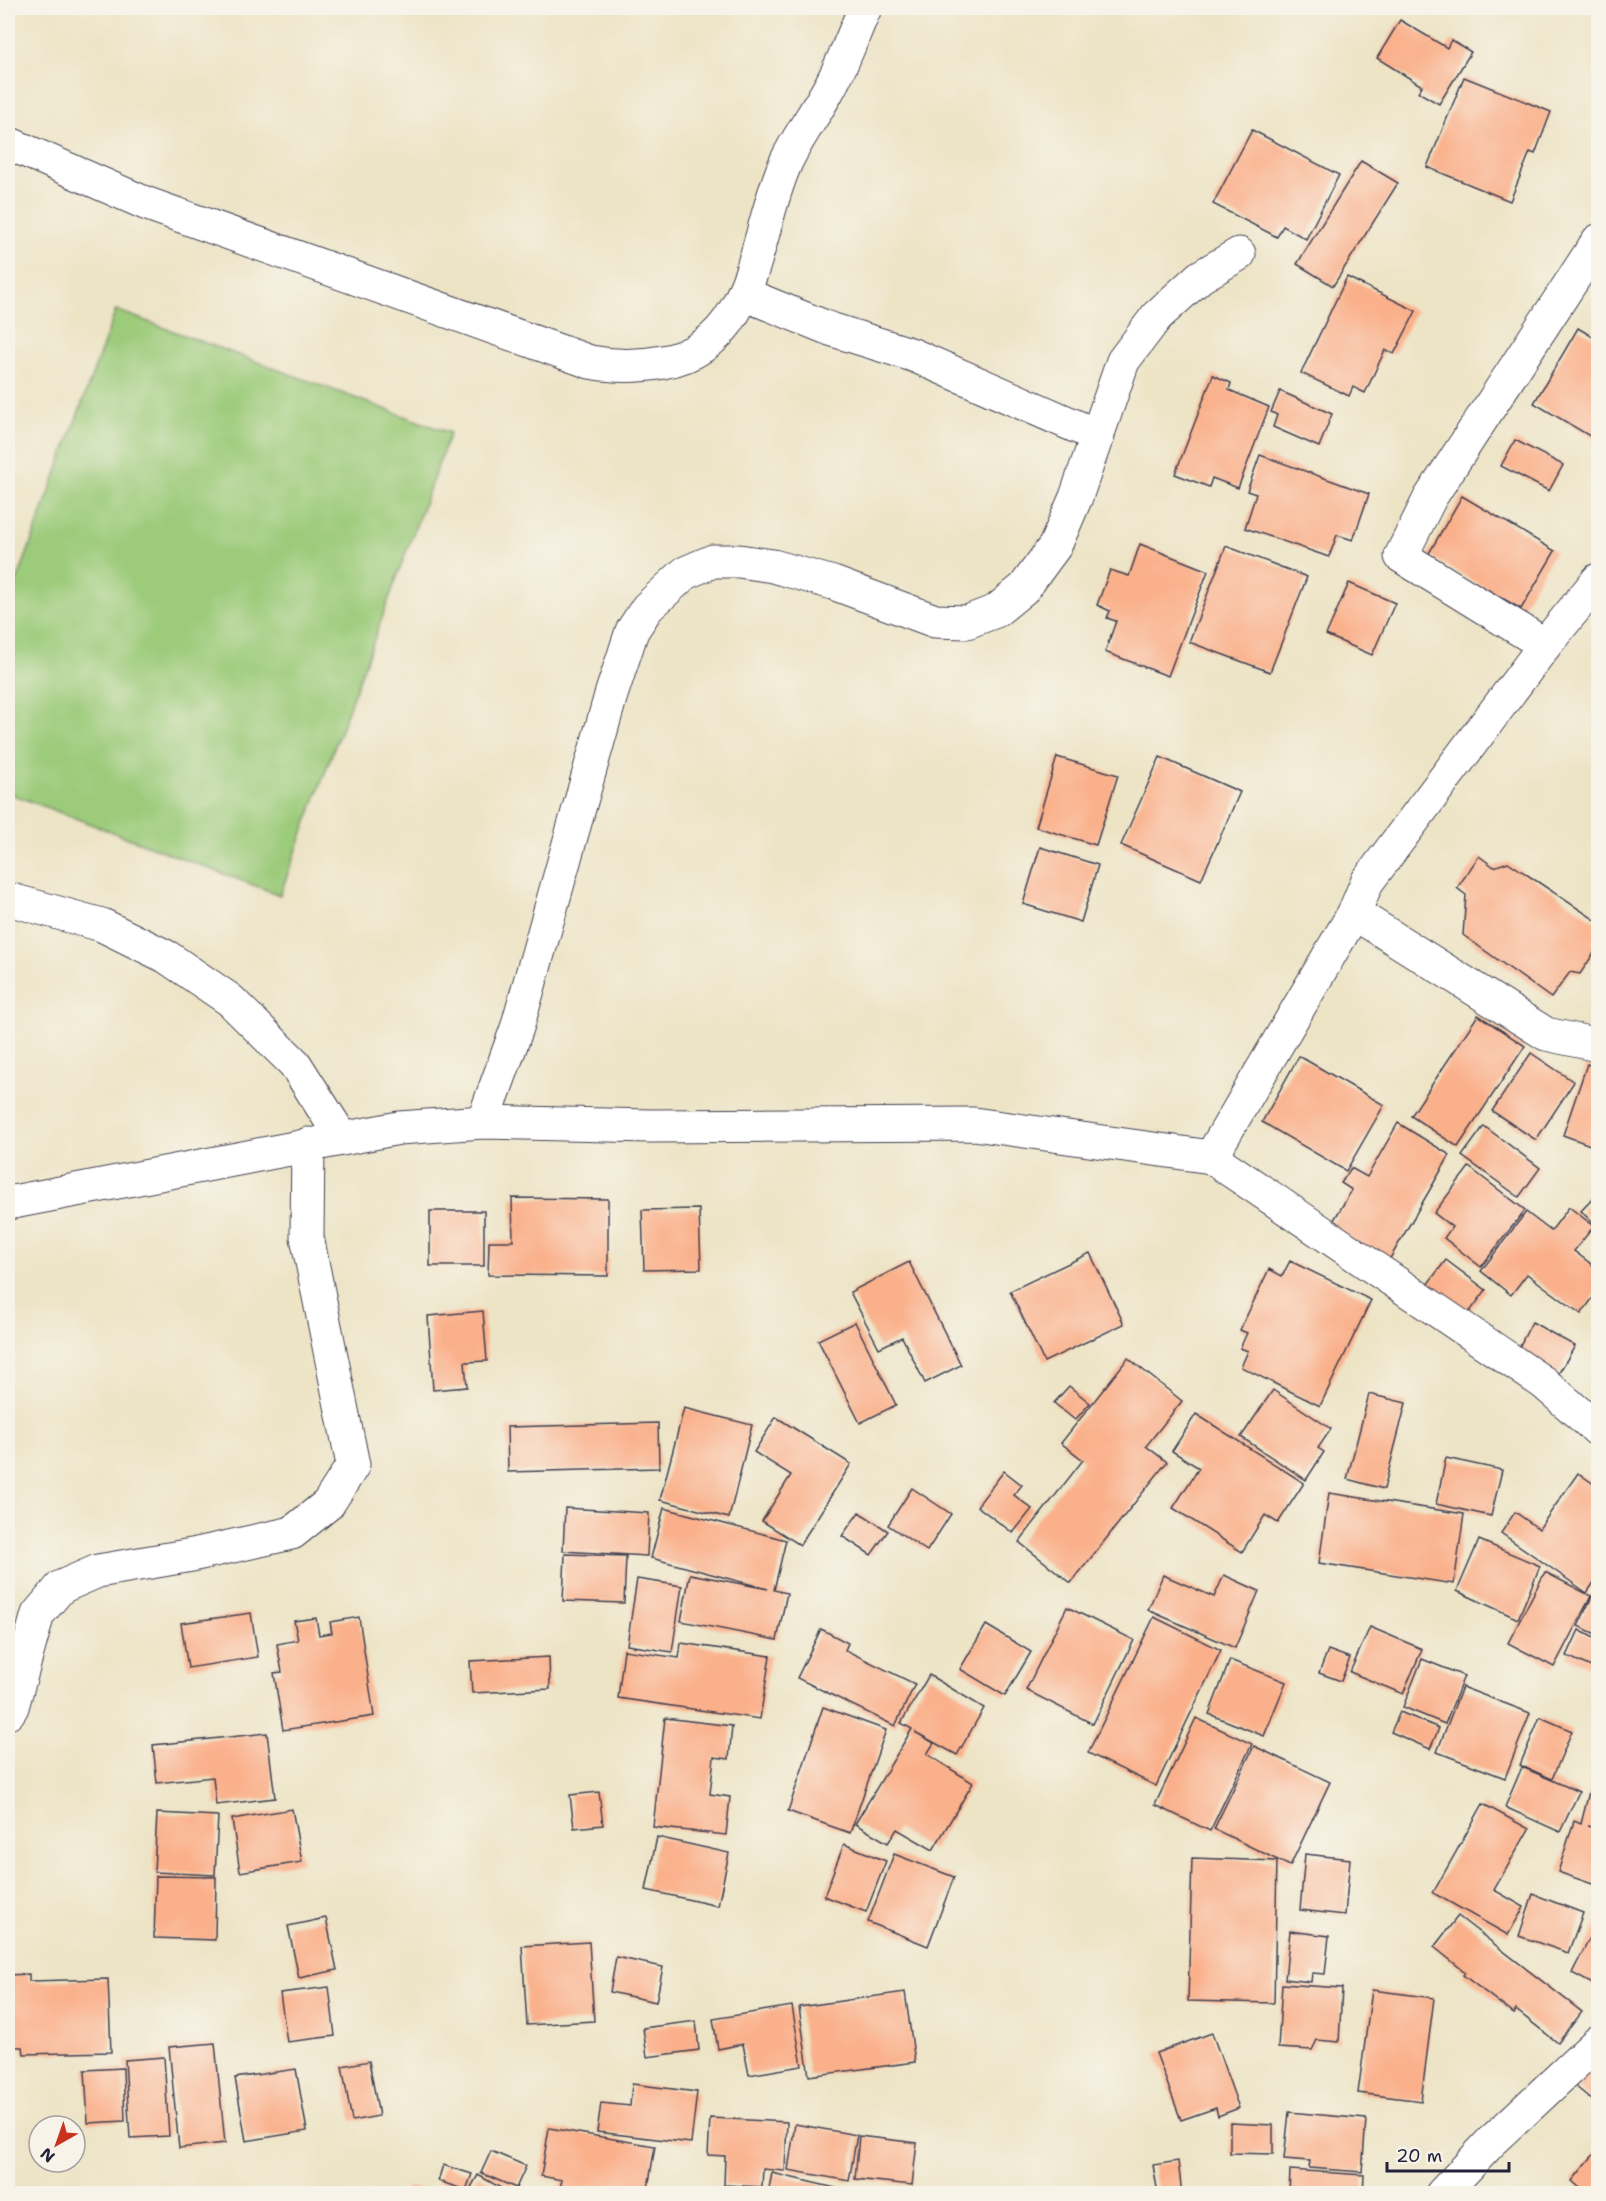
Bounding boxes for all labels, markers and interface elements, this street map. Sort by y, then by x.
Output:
north arrow [27,2114,87,2174]
scale bar [1387,2135,1508,2173]
text: N [36,2143,59,2167]
text: 20 m [1396,2144,1442,2168]

